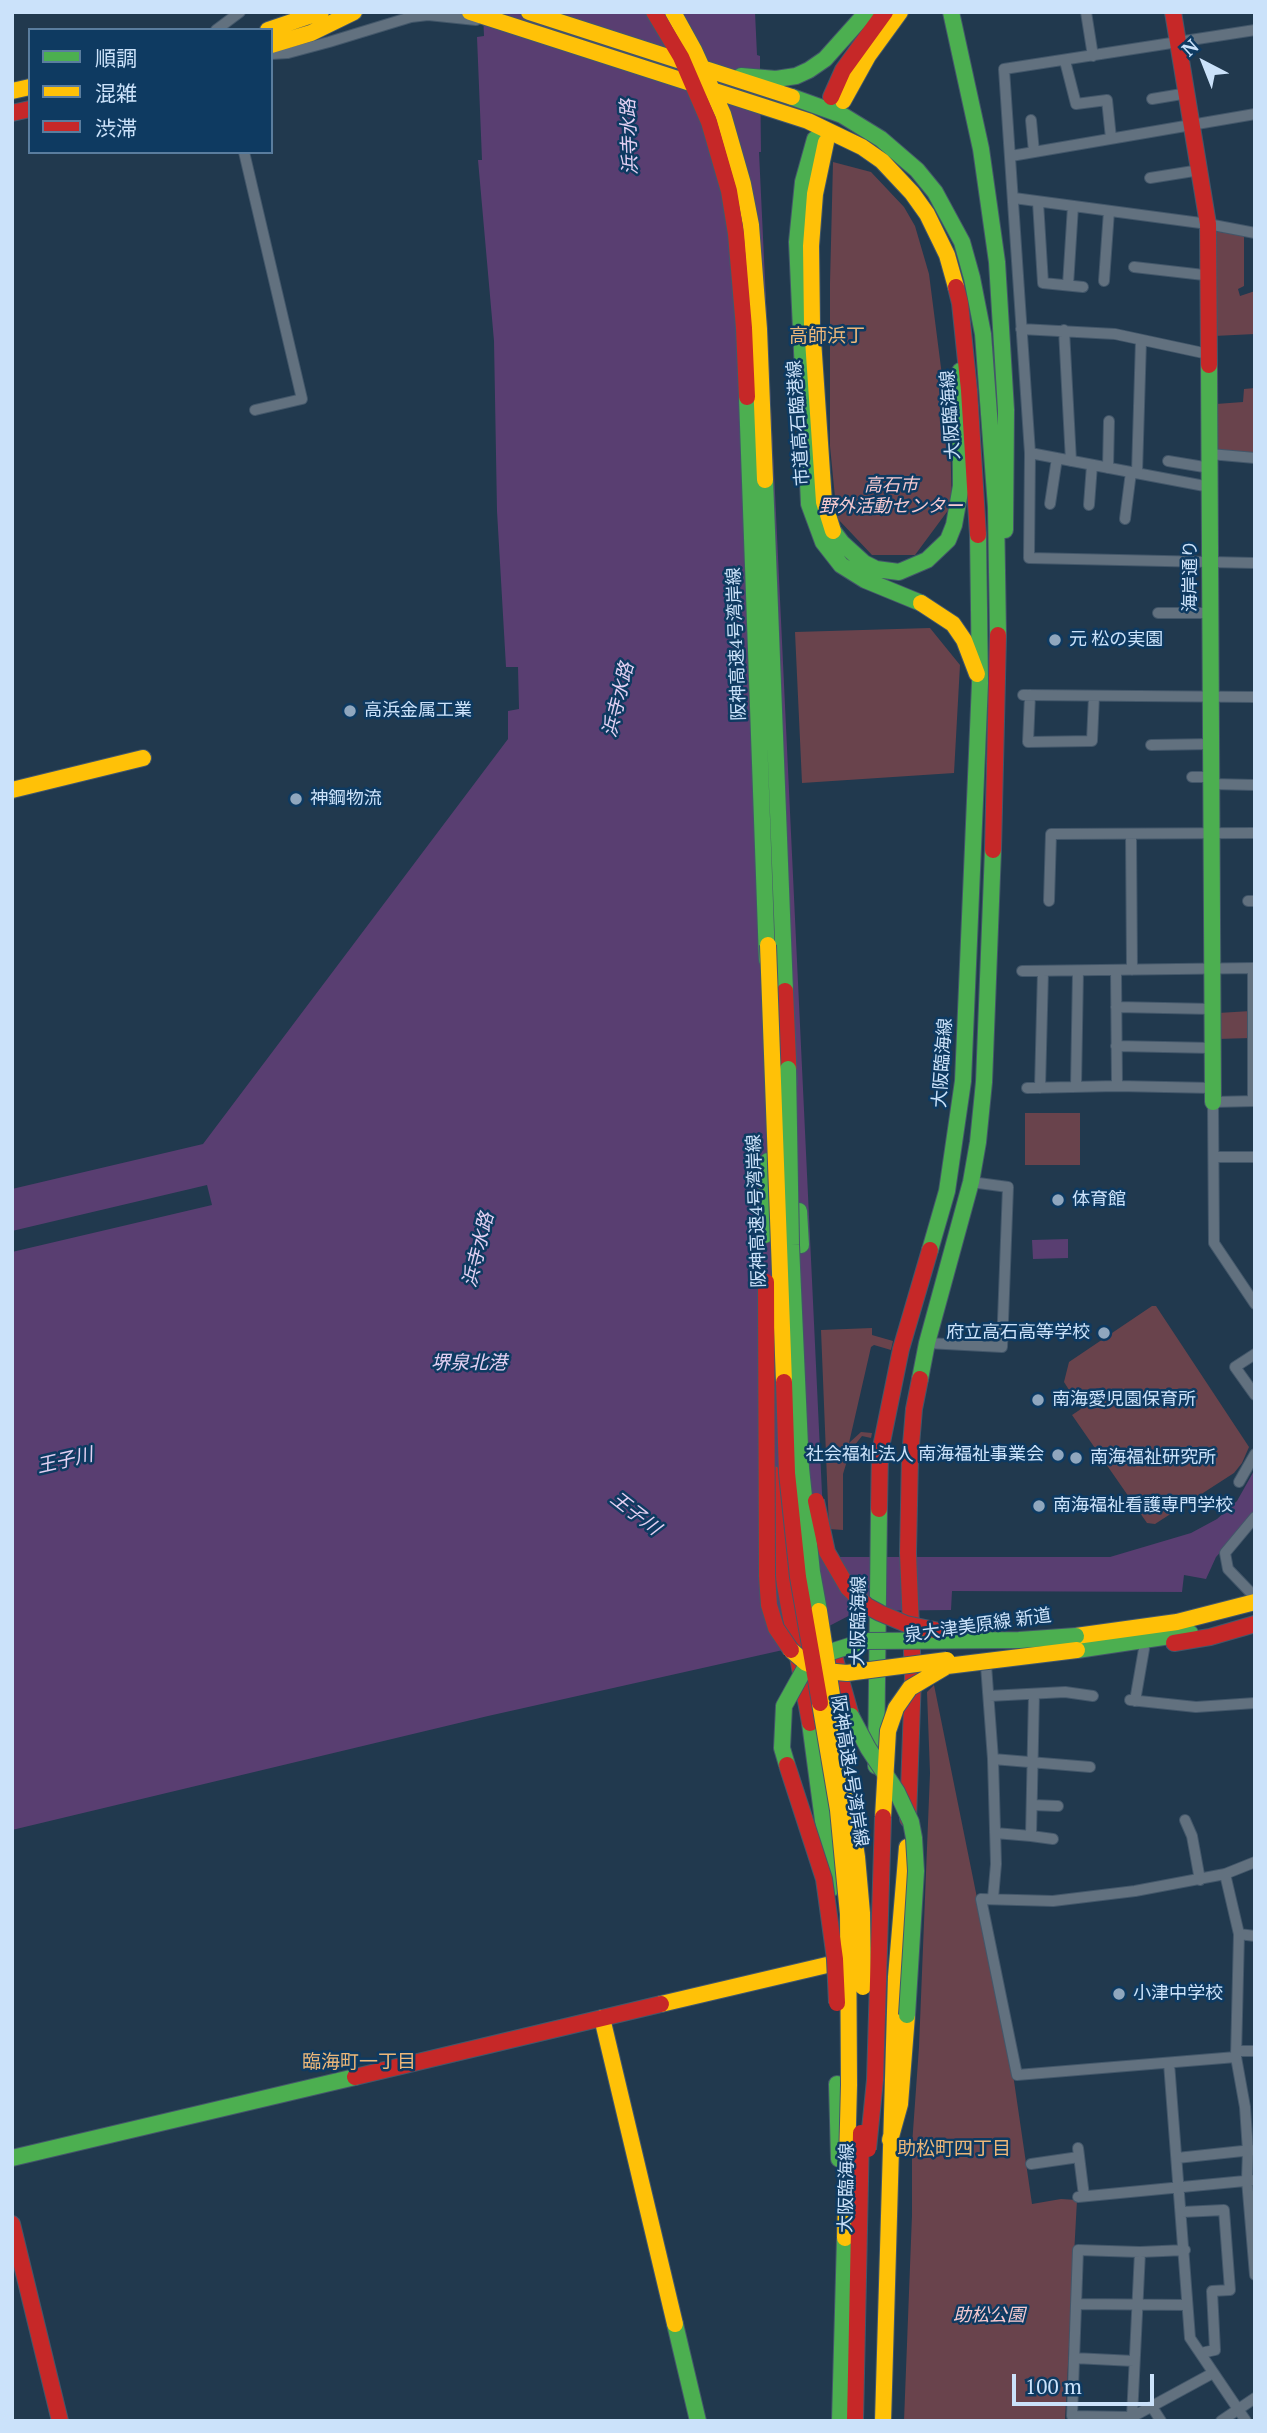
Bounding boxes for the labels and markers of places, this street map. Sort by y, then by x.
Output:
place label: 元 松の実園 [1069,629,1163,651]
marker: 元 松の実園 [1047,632,1063,648]
place label: 高浜金属工業 [364,700,472,722]
marker: 高浜金属工業 [342,703,358,719]
place label: 神鋼物流 [310,788,382,810]
marker: 神鋼物流 [288,791,304,807]
place label: 体育館 [1072,1189,1126,1211]
marker: 体育館 [1050,1192,1066,1208]
place label: 府立高石高等学校 [946,1322,1090,1344]
marker: 府立高石高等学校 [1096,1325,1112,1341]
place label: 南海愛児園保育所 [1052,1389,1196,1411]
marker: 南海愛児園保育所 [1030,1392,1046,1408]
place label: 社会福祉法人 南海福祉事業会 [806,1444,1044,1466]
marker: 社会福祉法人 南海福祉事業会 [1050,1447,1066,1463]
place label: 南海福祉研究所 [1090,1447,1216,1469]
marker: 南海福祉研究所 [1068,1450,1084,1466]
place label: 南海福祉看護専門学校 [1053,1495,1233,1517]
marker: 南海福祉看護専門学校 [1031,1498,1047,1514]
place label: 小津中学校 [1133,1983,1223,2005]
marker: 小津中学校 [1111,1986,1127,2002]

